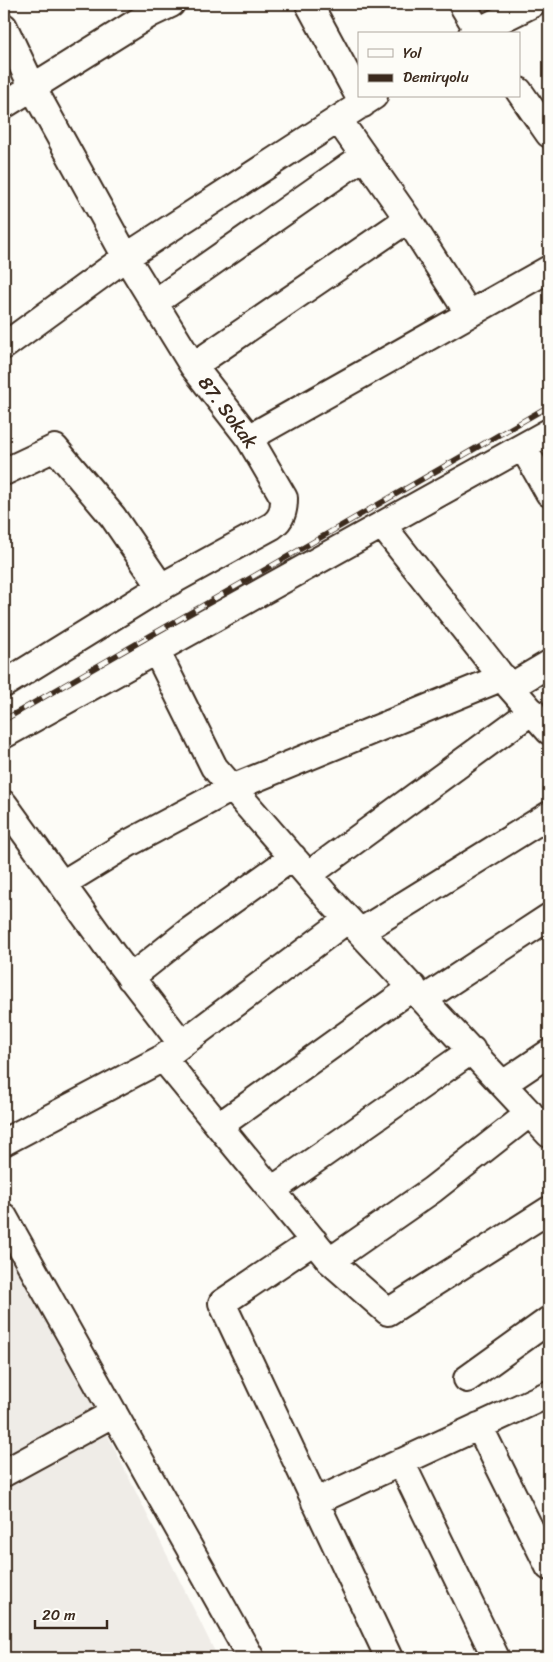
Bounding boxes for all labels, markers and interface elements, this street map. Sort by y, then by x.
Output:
legend [358,32,520,98]
text: Yol [403,40,422,66]
text: Demiryolu [403,64,469,90]
street label: 87. Sokak [189,368,267,456]
scale bar [35,1597,108,1629]
text: 20 m [42,1602,76,1628]

